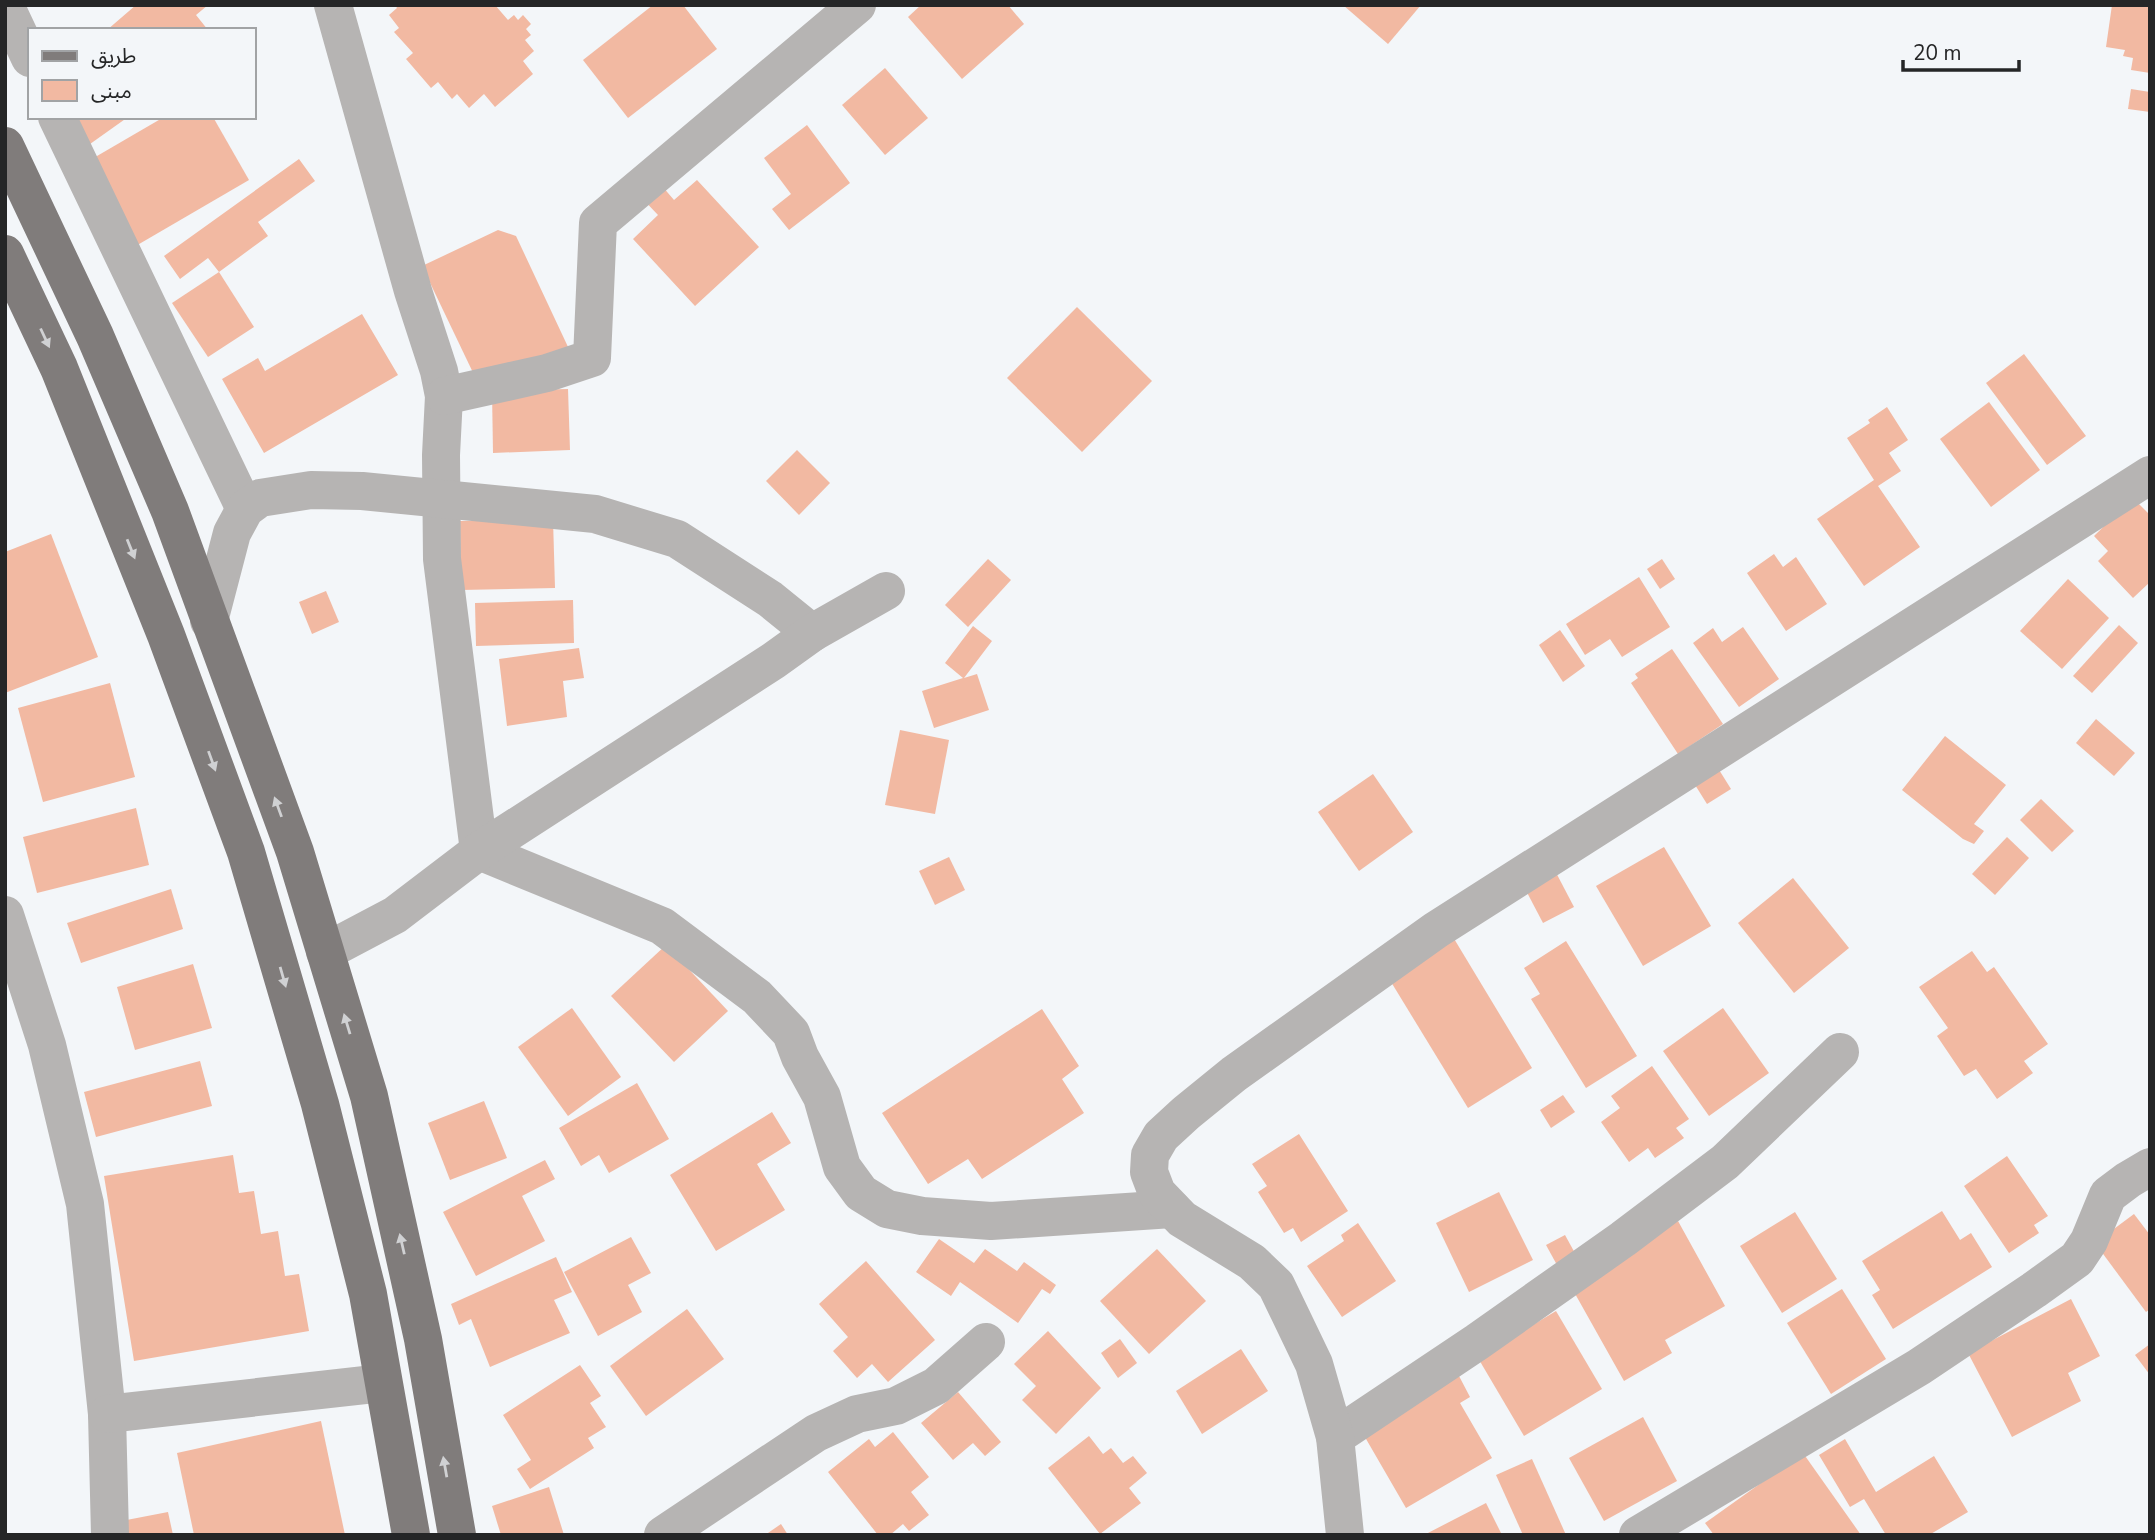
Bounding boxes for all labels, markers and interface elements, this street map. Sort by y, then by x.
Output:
legend [28,28,256,119]
scale bar [1903,28,2018,72]
text: 20 m [1913,39,1962,67]
text: طريق [91,42,136,70]
text: مبنى [91,77,132,105]
one-way arrow [39,328,51,348]
one-way arrow [125,539,136,560]
one-way arrow [207,751,218,772]
one-way arrow [272,796,283,817]
one-way arrow [278,967,288,988]
one-way arrow [341,1013,352,1034]
one-way arrow [396,1233,407,1255]
one-way arrow [439,1456,450,1478]

